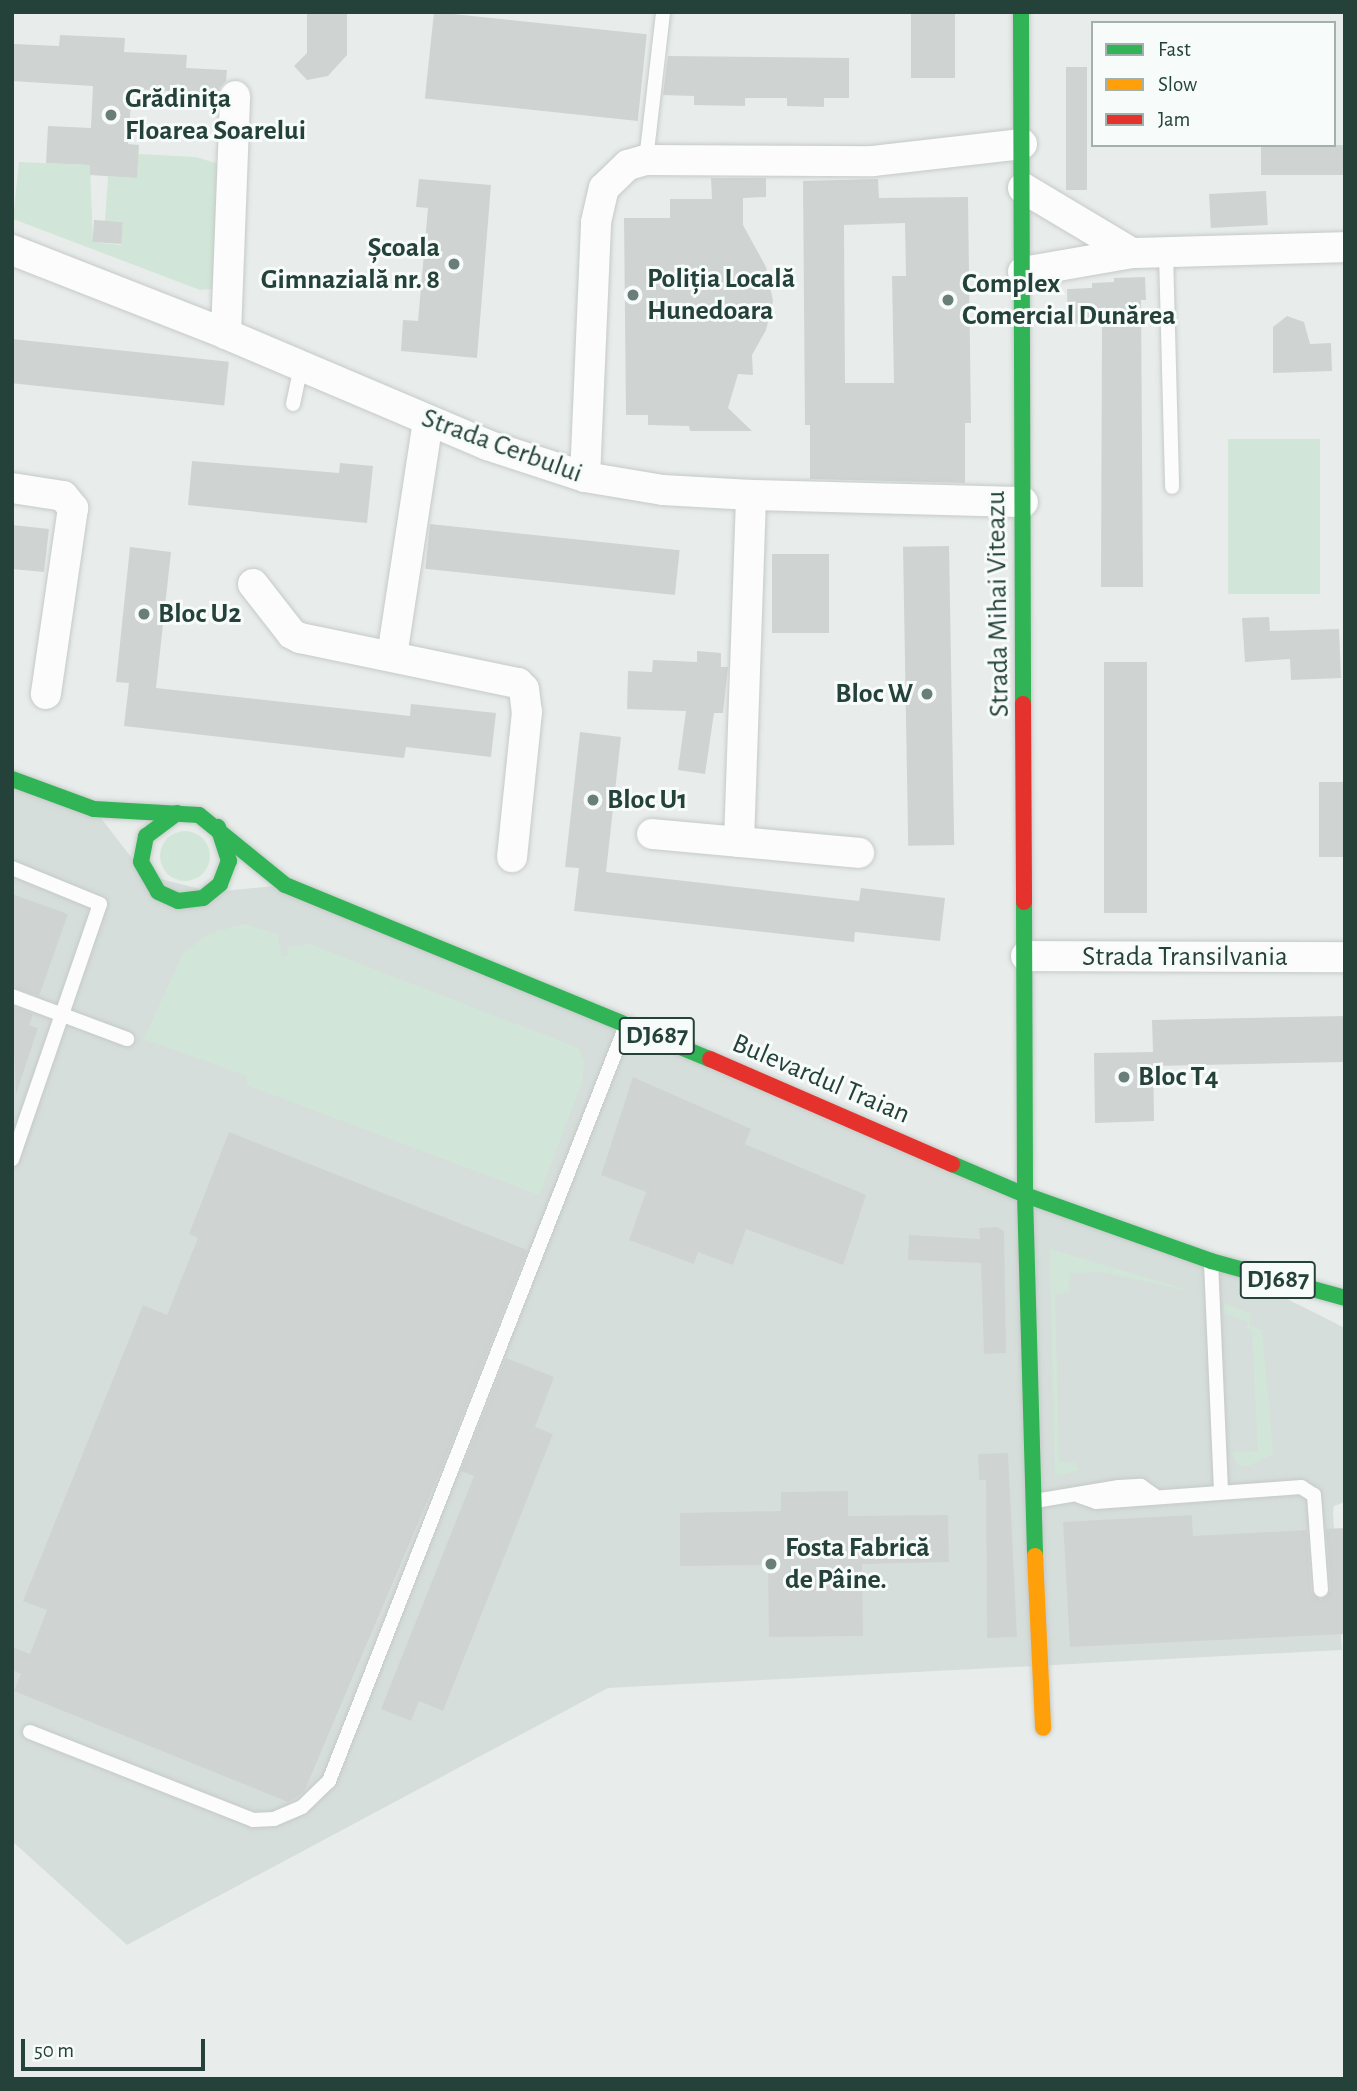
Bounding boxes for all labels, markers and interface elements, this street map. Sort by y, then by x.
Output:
legend [1091,21,1336,147]
text: Fast [1158,39,1191,60]
text: Slow [1158,74,1197,95]
place label: Grădinița Floarea Soarelui [125,82,306,148]
marker: Grădinița Floarea Soarelui [103,107,119,123]
text: Jam [1158,109,1190,130]
place label: Școala Gimnazială nr. 8 [261,231,440,297]
marker: Școala Gimnazială nr. 8 [446,256,462,272]
place label: Poliția Locală Hunedoara [647,262,795,328]
place label: Complex Comercial Dunărea [962,267,1176,333]
marker: Poliția Locală Hunedoara [625,287,641,303]
marker: Complex Comercial Dunărea [940,292,956,308]
street label: Strada Cerbului [417,401,587,491]
street label: Strada Mihai Viteazu [979,491,1017,717]
place label: Bloc U2 [158,597,241,631]
marker: Bloc U2 [136,606,152,622]
place label: Bloc W [835,677,913,711]
marker: Bloc W [919,686,935,702]
place label: Bloc U1 [607,783,687,817]
marker: Bloc U1 [585,792,601,808]
street label: Strada Transilvania [1082,940,1288,974]
road number: DJ687 [618,1014,696,1058]
street label: Bulevardul Traian [727,1026,915,1132]
place label: Bloc T4 [1138,1060,1219,1094]
marker: Bloc T4 [1116,1069,1132,1085]
road number: DJ687 [1240,1258,1316,1302]
place label: Fosta Fabrică de Pâine. [785,1531,930,1597]
marker: Fosta Fabrică de Pâine. [763,1556,779,1572]
scale bar [24,2024,208,2068]
text: 50 m [34,2040,74,2061]

